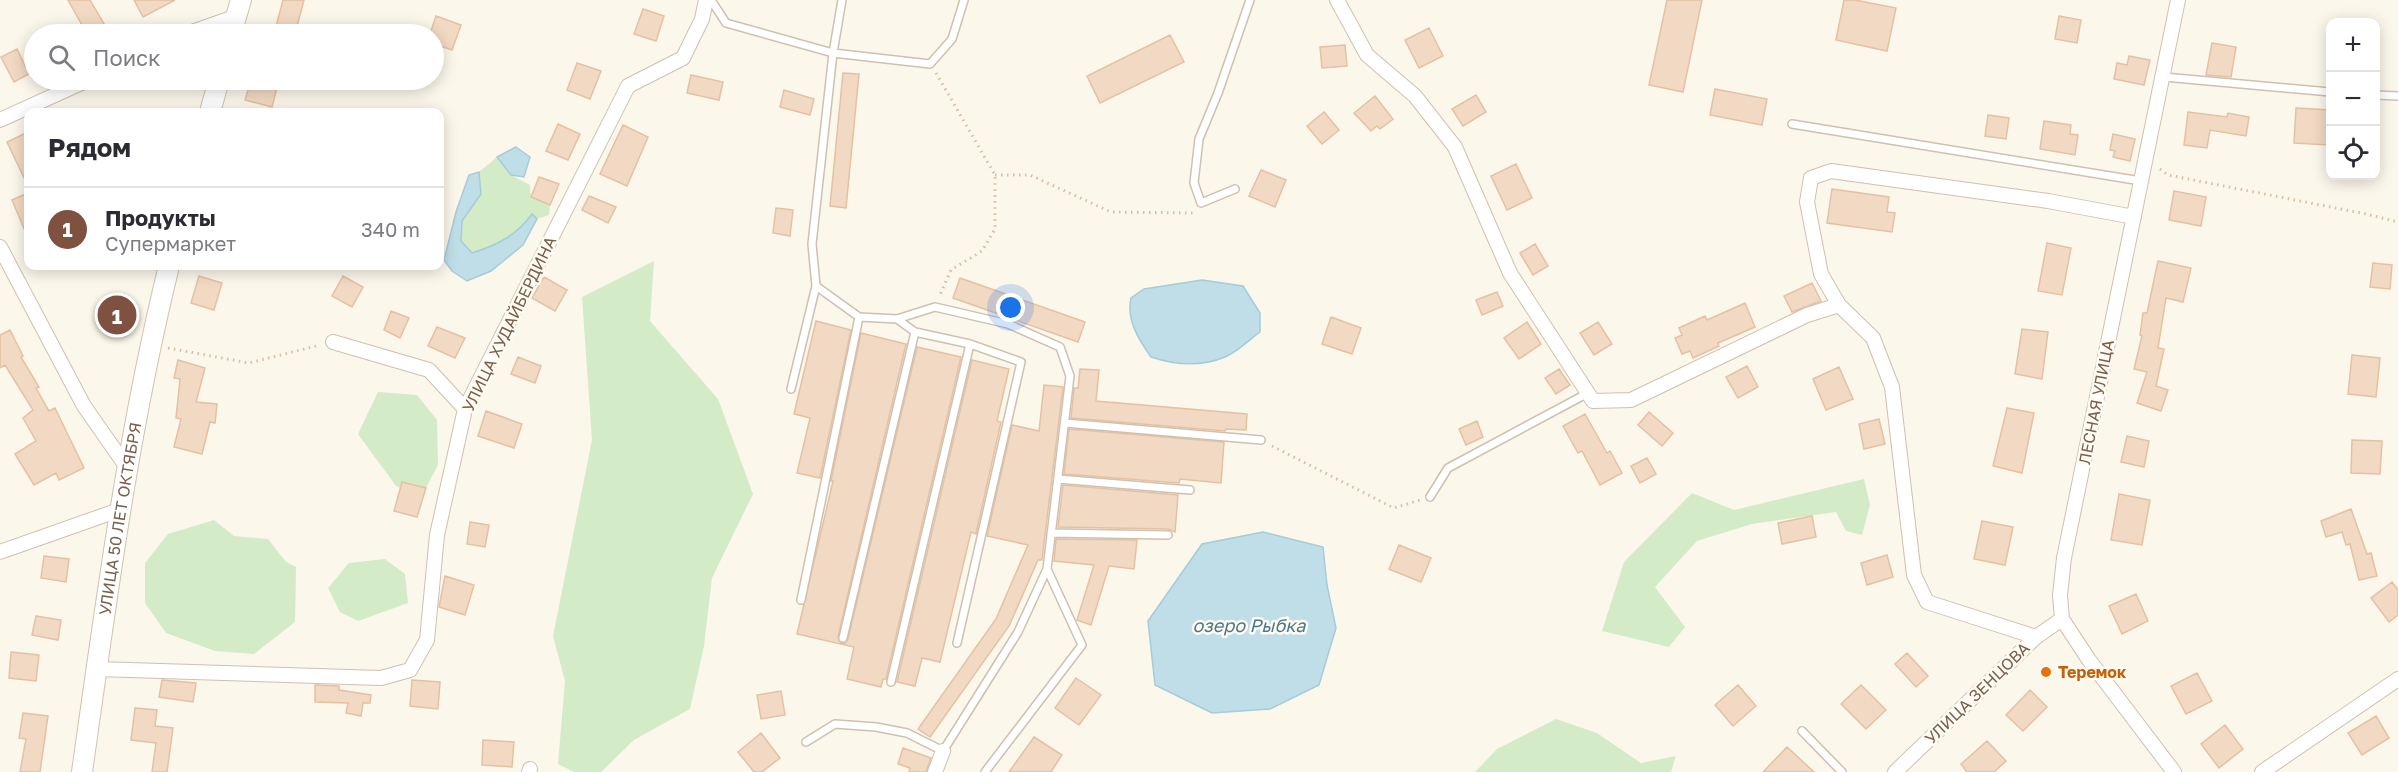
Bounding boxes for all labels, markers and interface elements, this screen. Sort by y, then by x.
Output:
map controls [2326,18,2380,180]
button: + [2326,18,2380,72]
search box [24,24,444,90]
icon: search [45,41,78,74]
text: Поиск [93,44,161,71]
button: − [2326,72,2380,126]
button: locate [2326,126,2380,180]
text: Рядом [48,132,131,163]
text: Продукты [105,204,216,231]
text: 1 [62,217,73,241]
text: 340 m [361,217,420,241]
text: Супермаркет [105,231,236,255]
street label: УЛИЦА ХУДАЙБЕРДИНА [458,233,560,415]
pin: 1 [98,292,136,338]
your location [996,293,1025,322]
street label: ЛЕСНАЯ УЛИЦА [2074,338,2118,466]
street label: УЛИЦА 50 ЛЕТ ОКТЯБРЯ [94,421,145,617]
water label: озеро Рыбка [1192,614,1306,636]
street label: УЛИЦА ЗЕНЦОВА [1920,638,2034,748]
place label: Теремок [2058,662,2127,682]
marker: Теремок [2039,665,2053,679]

